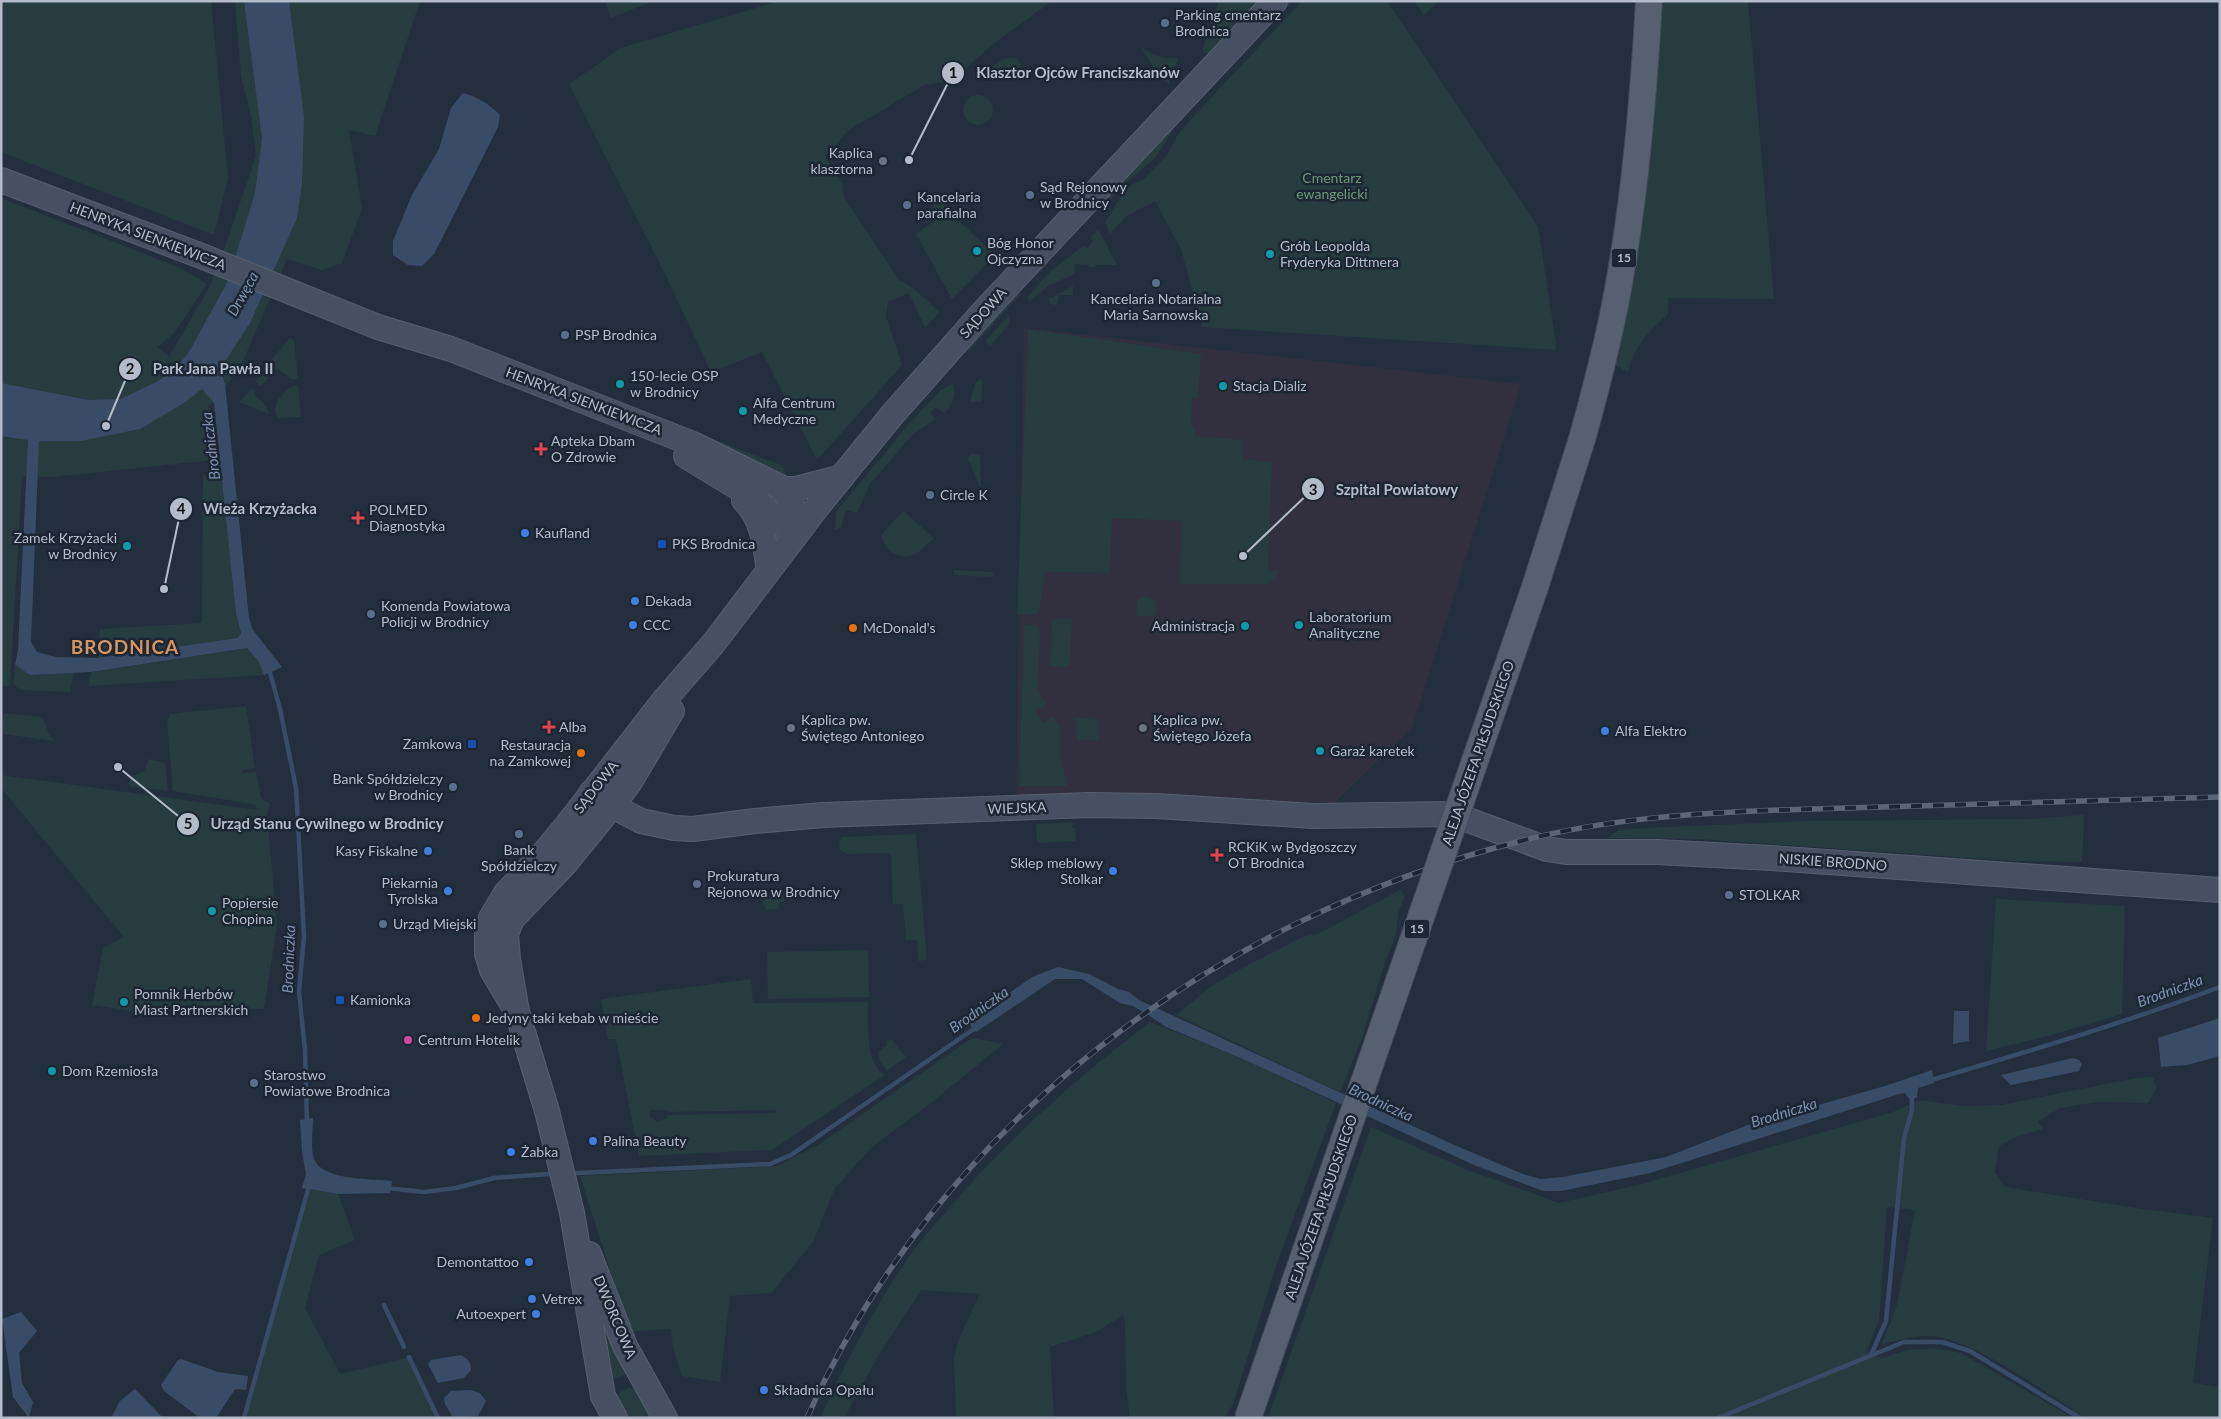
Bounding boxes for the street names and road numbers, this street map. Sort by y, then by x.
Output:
street label: HENRYKA SIENKIEWICZA [68,198,229,273]
road number: 15 [1612,248,1636,268]
street label: SĄDOWA [956,284,1010,341]
street label: HENRYKA SIENKIEWICZA [504,363,665,438]
street label: ALEJA JÓZEFA PIŁSUDSKIEGO [1438,658,1517,847]
street label: SĄDOWA [570,757,622,816]
street label: WIEJSKA [987,798,1047,817]
street label: NISKIE BRODNO [1778,849,1888,874]
road number: 15 [1404,920,1430,939]
street label: ALEJA JÓZEFA PIŁSUDSKIEGO [1281,1112,1360,1301]
street label: DWORCOWA [590,1273,641,1361]

